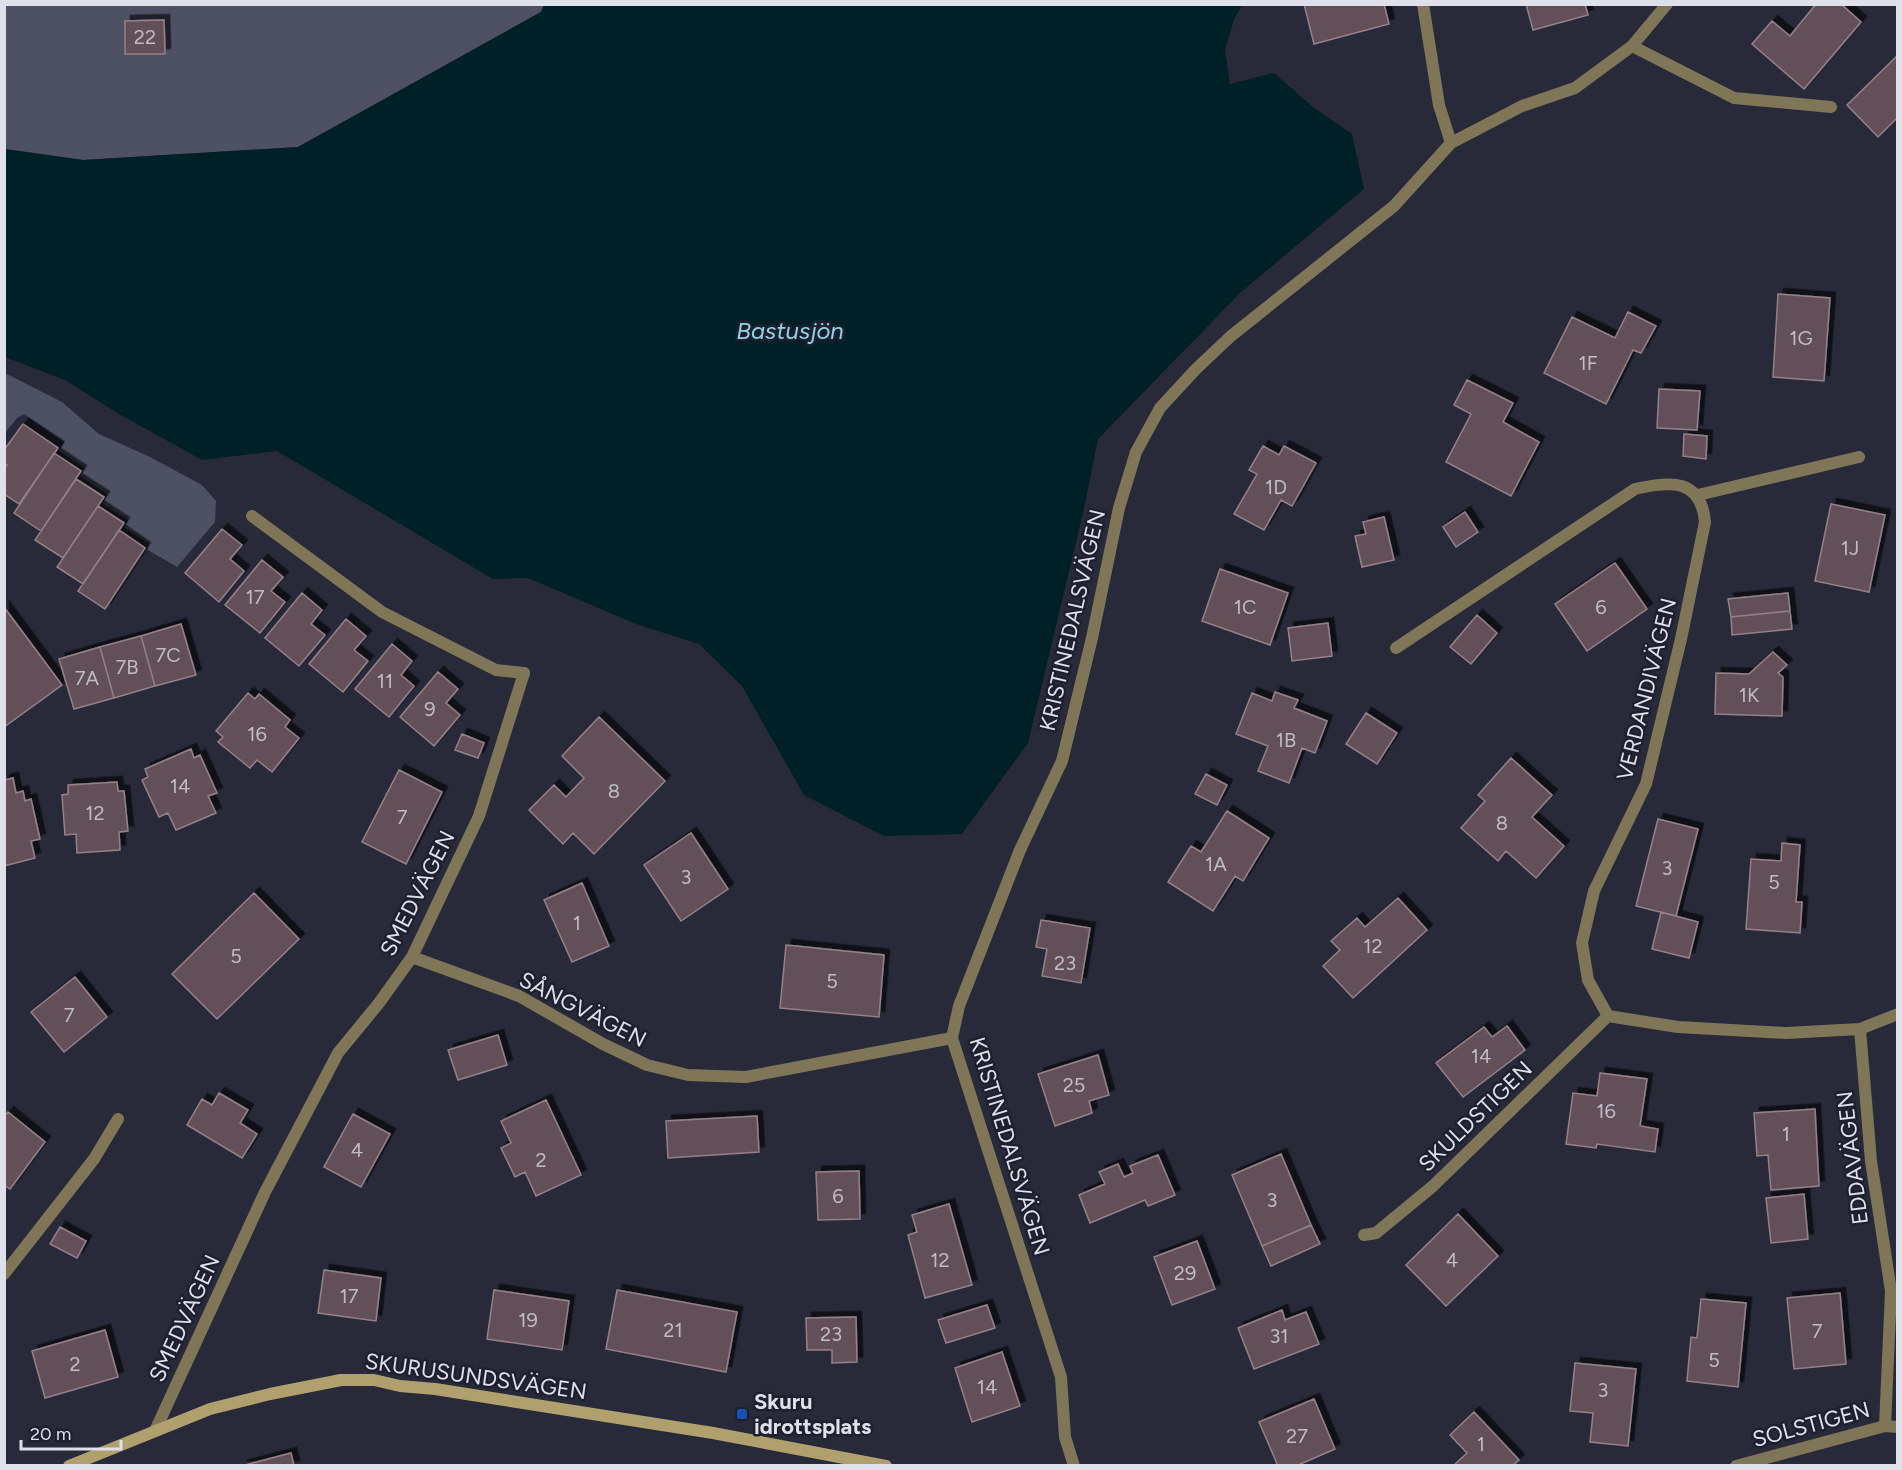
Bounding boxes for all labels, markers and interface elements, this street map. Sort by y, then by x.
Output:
house number: 22 [134,25,156,49]
water label: Bastusjön [736,316,844,345]
house number: 1G [1789,326,1813,350]
house number: 1F [1578,351,1598,375]
house number: 1D [1265,475,1287,499]
street label: KRISTINEDALSVÄGEN [1034,507,1111,734]
house number: 1J [1841,536,1859,560]
house number: 17 [246,585,265,609]
house number: 1C [1234,595,1256,619]
house number: 6 [1595,595,1607,619]
street label: VERDANDIVÄGEN [1611,595,1682,783]
house number: 7C [155,643,181,667]
house number: 7B [116,655,138,679]
house number: 7A [75,666,100,690]
house number: 11 [377,669,393,693]
house number: 1K [1739,683,1760,707]
house number: 9 [424,697,436,721]
house number: 16 [247,722,267,746]
house number: 1B [1276,728,1296,752]
house number: 14 [170,774,190,798]
house number: 8 [608,779,620,803]
house number: 12 [85,801,105,825]
house number: 7 [397,805,408,829]
house number: 8 [1496,811,1508,835]
street label: SMEDVÄGEN [374,826,461,960]
house number: 1A [1205,852,1227,876]
house number: 3 [1662,856,1672,880]
house number: 3 [681,865,691,889]
house number: 5 [1768,870,1780,894]
house number: 1 [573,911,581,935]
house number: 12 [1363,934,1383,958]
house number: 5 [230,944,242,968]
house number: 23 [1054,951,1076,975]
street label: SÅNGVÄGEN [515,966,651,1053]
house number: 5 [826,969,838,993]
house number: 7 [64,1003,75,1027]
street label: KRISTINEDALSVÄGEN [963,1034,1056,1258]
house number: 14 [1471,1044,1491,1068]
street label: SKULDSTIGEN [1413,1055,1538,1177]
house number: 25 [1063,1073,1085,1097]
street label: EDDAVÄGEN [1831,1090,1874,1226]
house number: 16 [1596,1099,1616,1123]
house number: 1 [1782,1122,1790,1146]
house number: 4 [351,1138,363,1162]
house number: 2 [535,1148,547,1172]
house number: 6 [832,1184,844,1208]
house number: 3 [1267,1188,1277,1212]
house number: 12 [930,1248,950,1272]
house number: 4 [1446,1248,1458,1272]
street label: SMEDVÄGEN [143,1250,226,1386]
house number: 29 [1174,1261,1196,1285]
house number: 17 [340,1284,359,1308]
house number: 19 [518,1308,538,1332]
house number: 21 [663,1318,683,1342]
house number: 7 [1812,1319,1823,1343]
house number: 23 [820,1322,842,1346]
house number: 31 [1269,1324,1289,1348]
street label: SKURUSUNDSVÄGEN [363,1348,588,1405]
house number: 5 [1708,1348,1720,1372]
house number: 2 [69,1352,81,1376]
house number: 14 [977,1375,997,1399]
house number: 3 [1598,1378,1608,1402]
place label: Skuru idrottsplats [754,1388,871,1440]
street label: SOLSTIGEN [1749,1396,1873,1453]
marker: Skuru idrottsplats [735,1407,749,1421]
scale bar [21,1413,122,1451]
text: 20 m [30,1423,71,1445]
house number: 27 [1286,1424,1308,1448]
house number: 1 [1477,1432,1485,1456]

